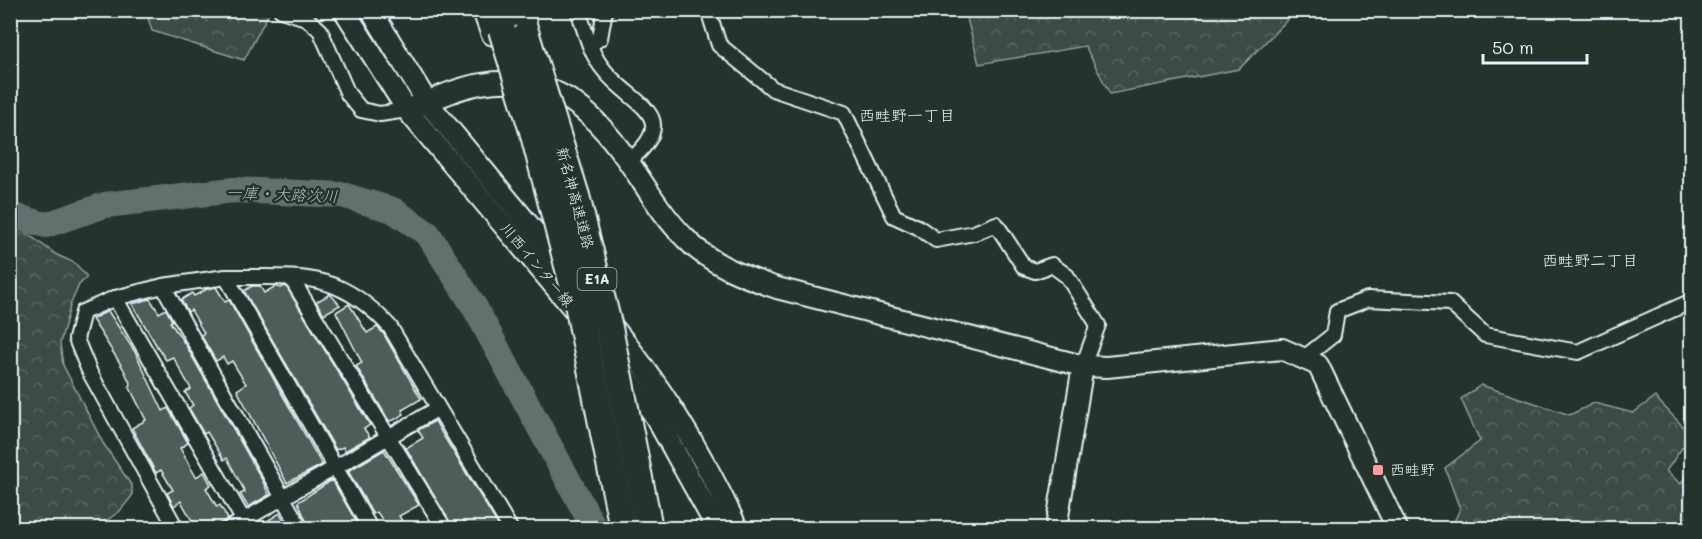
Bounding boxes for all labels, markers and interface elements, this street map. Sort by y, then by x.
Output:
scale bar [1483,27,1586,65]
text: 50 m [1492,35,1534,59]
district label: 西畦野一丁目 [859,104,955,125]
street label: 新名神高速道路 [553,144,599,251]
water label: 一庫・大路次川 [226,181,338,206]
street label: 川西インター線 [497,218,579,311]
district label: 西畦野二丁目 [1542,249,1638,270]
road number: E1A [578,268,616,290]
place label: 西畦野 [1390,459,1435,479]
marker: 西畦野 [1371,463,1385,477]

